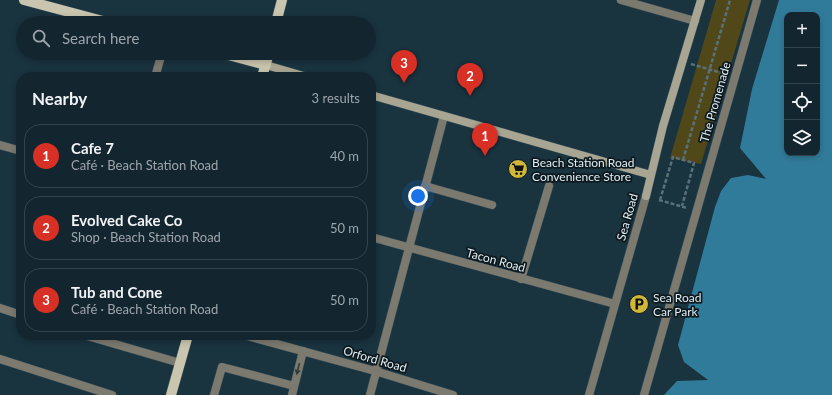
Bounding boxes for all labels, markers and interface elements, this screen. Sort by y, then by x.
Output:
map controls [784,12,820,156]
button: + [784,12,820,48]
search box [16,16,376,60]
icon: search [30,27,52,49]
text: Search here [62,29,139,47]
button: − [784,48,820,84]
pin: 3 [391,50,417,83]
street label: The Promenade [696,60,734,144]
pin: 2 [457,63,483,96]
button: locate [784,84,820,120]
text: Nearby [32,88,87,109]
text: 3 results [312,90,360,106]
button: layers [784,120,820,156]
pin: 1 [472,123,498,156]
text: Cafe 7 [71,139,114,157]
text: 1 [42,148,50,164]
text: 40 m [330,148,359,164]
place label: Beach Station Road Convenience Store [532,155,634,184]
text: Café · Beach Station Road [71,157,218,173]
supermarket icon: Beach Station Road Convenience Store [507,158,529,180]
your location [408,186,428,206]
street label: Sea Road [613,192,641,242]
text: Evolved Cake Co [71,211,182,229]
text: 2 [42,220,50,236]
text: 50 m [330,220,359,236]
text: Shop · Beach Station Road [71,229,221,245]
street label: Tacon Road [465,245,527,275]
text: Tub and Cone [71,283,162,301]
place label: Sea Road Car Park [653,290,701,319]
text: 3 [42,292,50,308]
text: 50 m [330,292,359,308]
parking icon: Sea Road Car Park [628,293,650,315]
text: Café · Beach Station Road [71,301,218,317]
street label: Orford Road [342,343,408,375]
one-way arrow [295,362,301,375]

